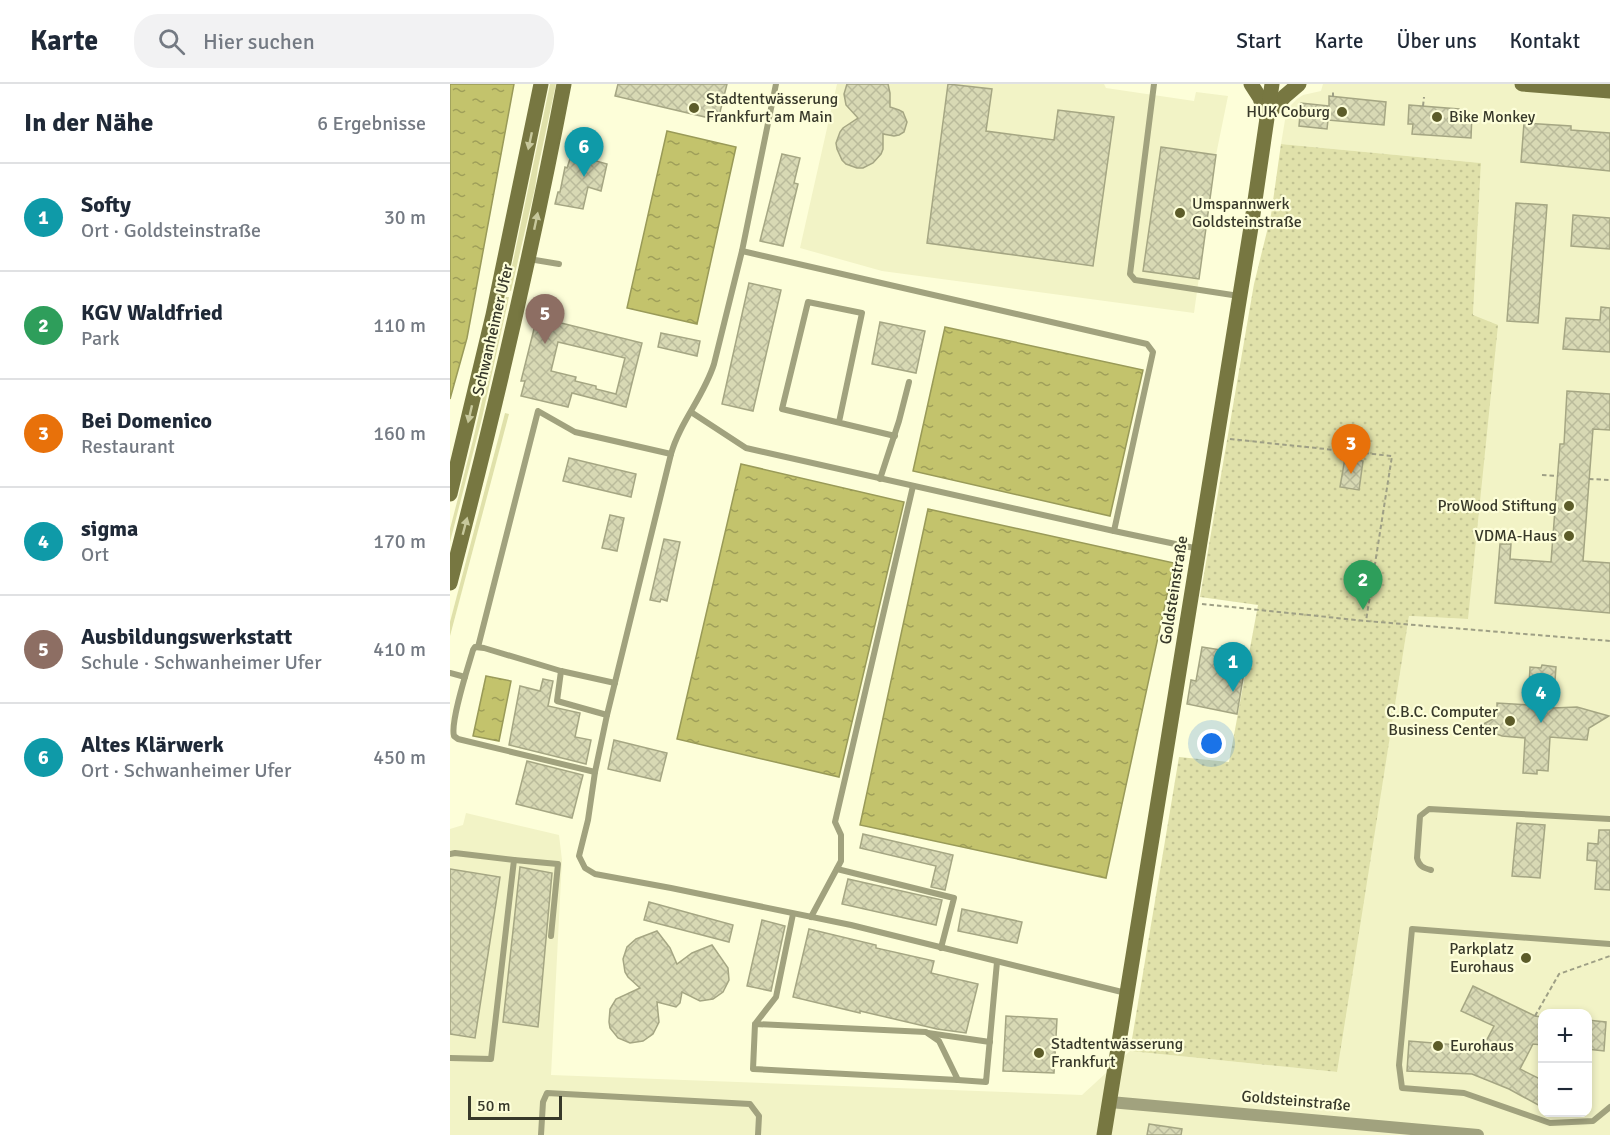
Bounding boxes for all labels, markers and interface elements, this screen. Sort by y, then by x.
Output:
search box [134,14,554,68]
text: Karte [30,24,98,58]
icon: search [155,25,188,58]
text: Hier suchen [203,28,315,55]
text: Start [1236,28,1281,54]
text: Karte [1314,28,1363,54]
text: Über uns [1396,28,1477,54]
text: Kontakt [1510,28,1580,54]
place label: Stadtentwässerung Frankfurt am Main [706,89,838,127]
marker: Stadtentwässerung Frankfurt am Main [687,101,701,115]
place label: HUK Coburg [1246,102,1330,122]
marker: HUK Coburg [1335,105,1349,119]
text: In der Nähe [24,107,154,139]
place label: Bike Monkey [1449,107,1536,127]
marker: Bike Monkey [1430,110,1444,124]
text: 6 Ergebnisse [317,111,426,136]
pin: 6 [564,128,604,177]
one-way arrow [524,132,534,151]
text: Softy [81,191,131,218]
place label: Umspannwerk Goldsteinstraße [1192,194,1302,232]
text: 1 [38,205,49,230]
text: 30 m [384,205,426,230]
marker: Umspannwerk Goldsteinstraße [1173,206,1187,220]
one-way arrow [532,211,542,230]
text: Ort · Goldsteinstraße [81,218,261,243]
street label: Schwanheimer Ufer [468,262,518,398]
pin: 5 [526,294,565,344]
text: KGV Waldfried [81,299,223,326]
text: 2 [38,313,49,338]
text: 110 m [373,313,426,338]
text: Park [81,326,119,351]
one-way arrow [464,405,474,423]
text: Bei Domenico [81,407,212,434]
text: 3 [38,421,49,446]
text: 160 m [373,421,426,446]
pin: 3 [1332,424,1370,474]
text: Restaurant [81,434,175,459]
place label: ProWood Stiftung [1437,496,1557,516]
marker: ProWood Stiftung [1562,499,1576,513]
text: sigma [81,515,138,542]
one-way arrow [460,517,470,535]
place label: VDMA-Haus [1475,526,1557,546]
text: 4 [38,529,49,554]
text: 170 m [373,529,426,554]
marker: VDMA-Haus [1562,529,1576,543]
street label: Goldsteinstraße [1156,534,1192,646]
text: Ort [81,542,109,567]
pin: 2 [1344,560,1382,610]
text: Ausbildungswerkstatt [81,623,292,650]
text: 5 [38,637,49,662]
text: 410 m [373,637,426,662]
pin: 1 [1214,642,1252,692]
text: Schule · Schwanheimer Ufer [81,650,322,675]
pin: 4 [1522,674,1560,723]
place label: C.B.C. Computer Business Center [1386,702,1498,740]
marker: C.B.C. Computer Business Center [1503,714,1517,728]
your location [1197,729,1226,758]
text: Altes Klärwerk [81,731,224,758]
text: 6 [38,745,49,770]
text: 450 m [373,745,426,770]
text: Ort · Schwanheimer Ufer [81,758,291,783]
place label: Parkplatz Eurohaus [1449,939,1514,977]
marker: Parkplatz Eurohaus [1519,951,1533,965]
map controls [1538,1009,1592,1117]
button: + [1538,1009,1592,1063]
place label: Stadtentwässerung Frankfurt [1051,1034,1183,1072]
place label: Eurohaus [1450,1036,1514,1056]
marker: Eurohaus [1431,1039,1445,1053]
marker: Stadtentwässerung Frankfurt [1032,1046,1046,1060]
button: − [1538,1063,1592,1117]
street label: Goldsteinstraße [1240,1086,1352,1116]
scale bar [468,1093,562,1120]
text: 50 m [477,1096,511,1116]

